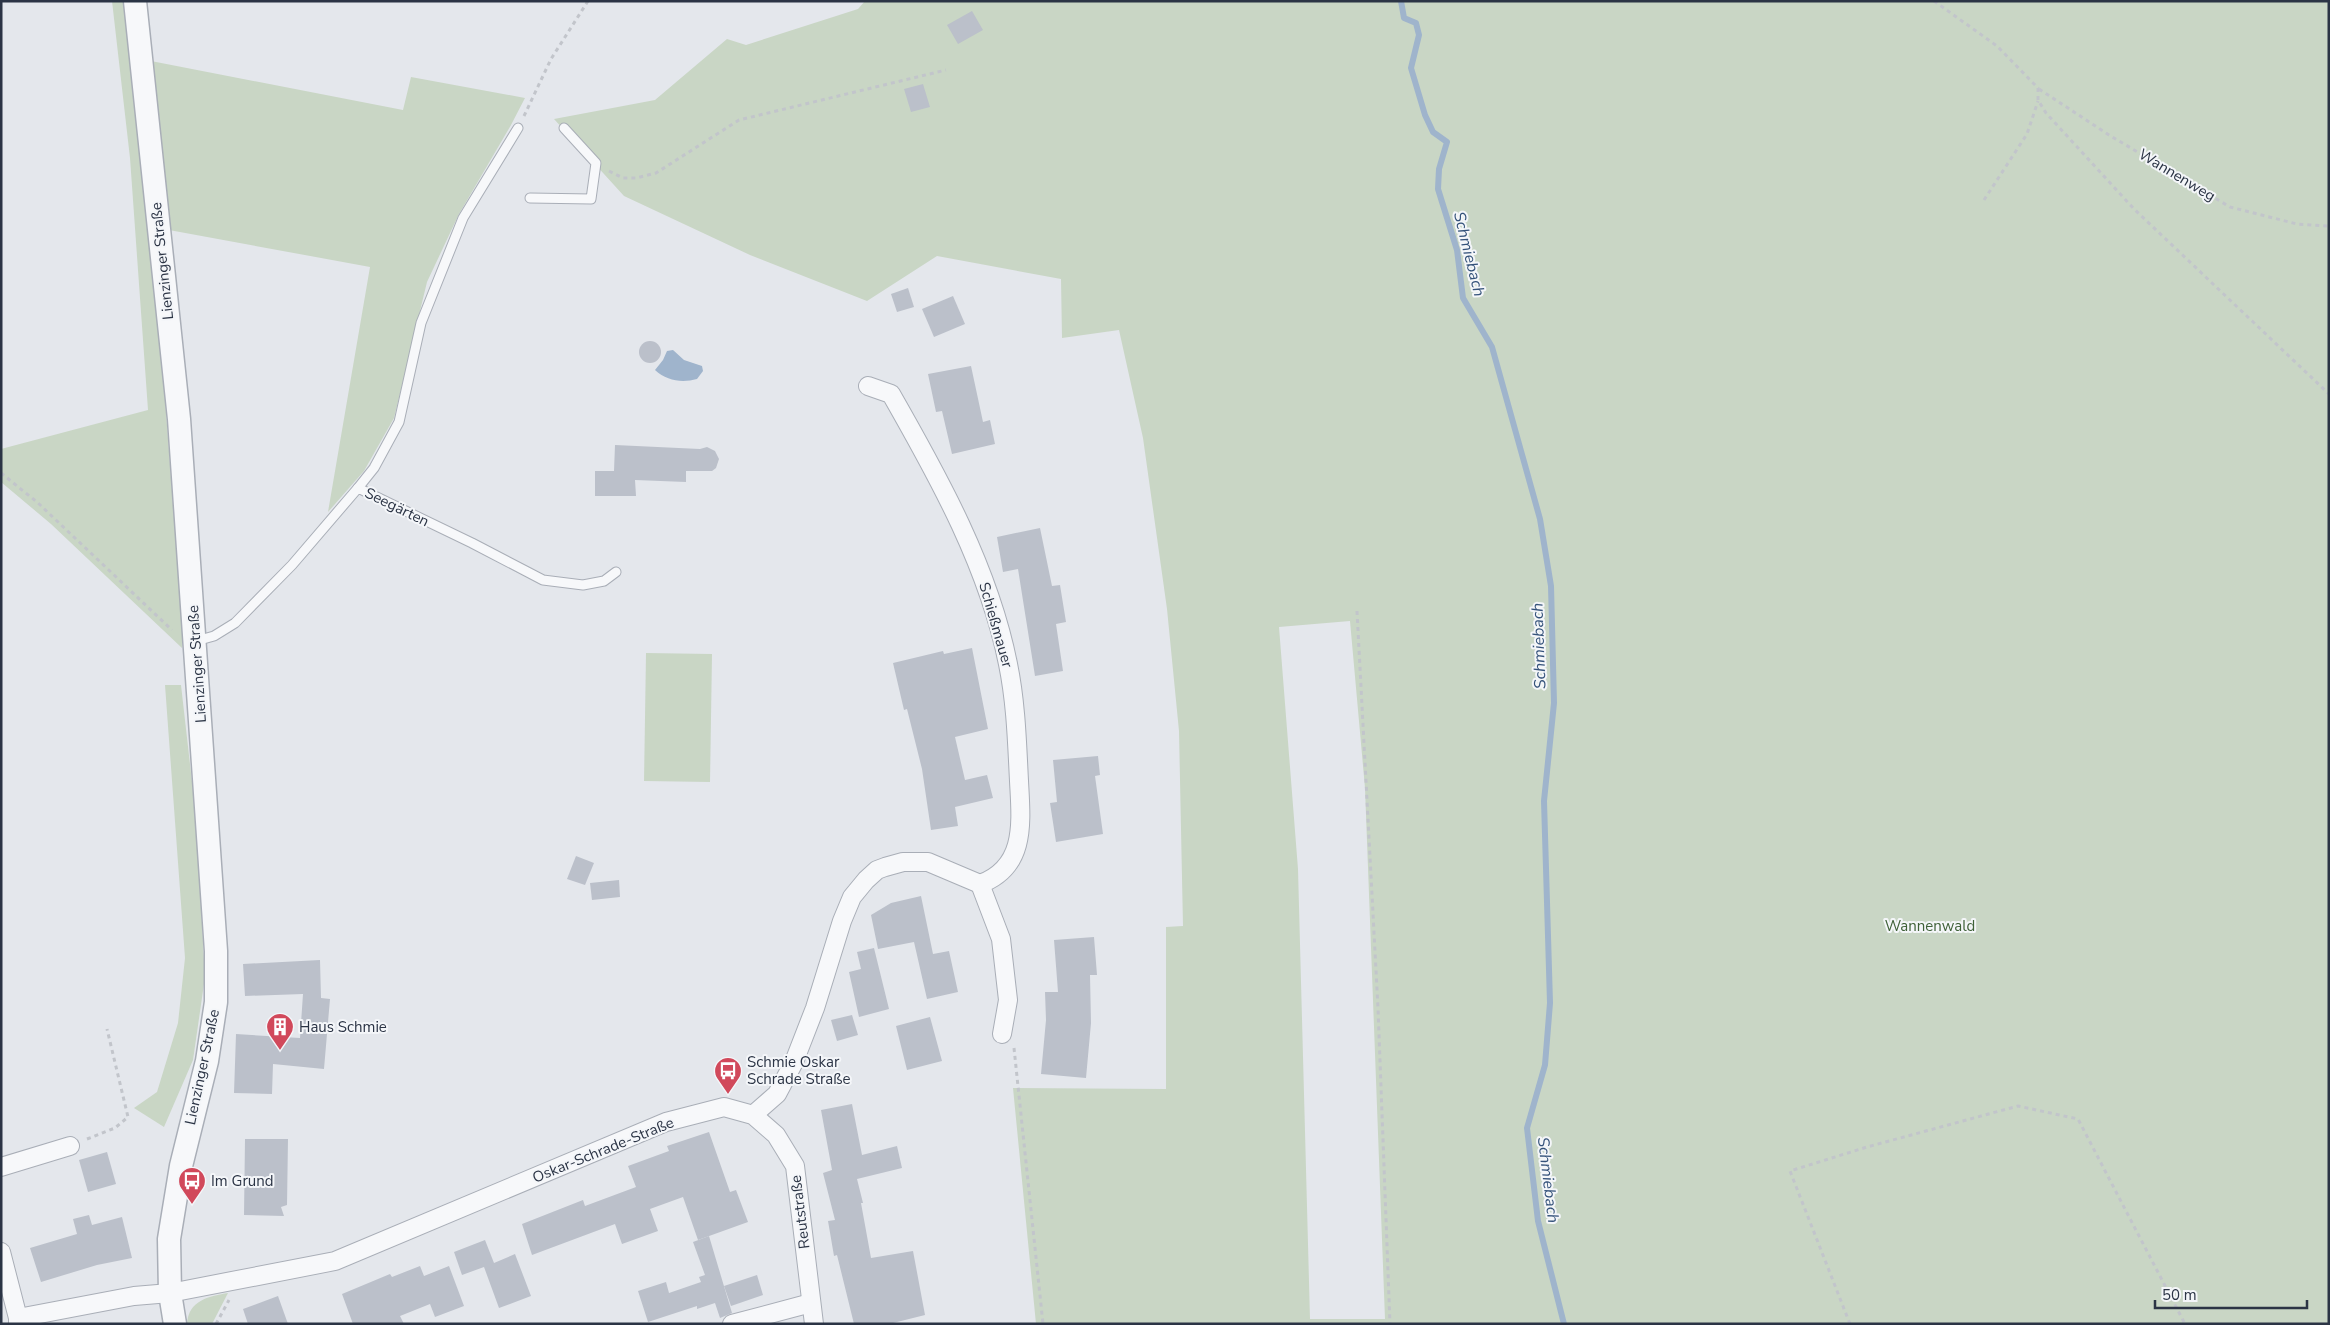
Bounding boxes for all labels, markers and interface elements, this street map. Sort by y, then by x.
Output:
street label: Wannenweg [2135,144,2219,206]
street label: Lienzinger Straße [146,201,178,321]
water label: Schmiebach [1448,209,1490,299]
street label: Seegärten [361,483,433,531]
street label: Schießmauer [974,580,1018,671]
water label: Schmiebach [1526,602,1552,690]
street label: Lienzinger Straße [183,604,211,724]
park label: Wannenwald [1885,916,1975,936]
street label: Lienzinger Straße [180,1007,224,1127]
building icon: Haus Schmie [265,1012,295,1051]
place label: Haus Schmie [299,1017,387,1037]
place label: Schmie Oskar Schrade Straße [747,1052,850,1089]
bus stop icon: Schmie Oskar Schrade Straße [713,1056,743,1095]
street label: Oskar-Schrade-Straße [529,1112,677,1188]
water label: Schmiebach [1532,1136,1564,1224]
bus stop icon: Im Grund [177,1166,207,1205]
place label: Im Grund [211,1171,273,1191]
street label: Reutstraße [786,1174,814,1250]
scale bar [2155,1278,2308,1310]
text: 50 m [2162,1285,2197,1305]

